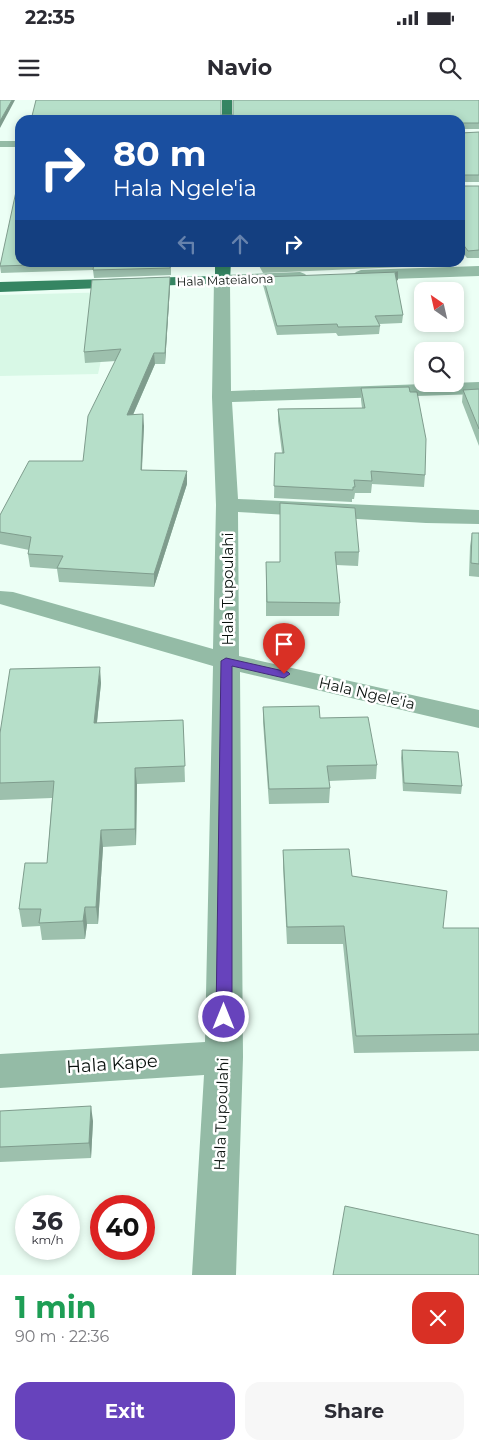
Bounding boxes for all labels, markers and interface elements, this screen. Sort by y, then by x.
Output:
text: 22:35 [25,6,75,29]
icon: menu [15,54,43,82]
text: Navio [207,54,272,81]
icon: search [436,54,464,82]
text: 80 m [113,132,207,175]
icon: right [30,135,95,200]
text: Hala Ngele'ia [113,175,257,202]
icon: left [173,230,201,258]
icon: ahead [226,230,254,258]
icon: right [279,230,307,258]
street label: Hala Mateialona [176,271,274,289]
north arrow [414,282,464,332]
map controls [414,282,464,392]
button: search [414,342,464,392]
street label: Hala Tupoulahi [218,532,237,646]
pin [263,623,305,674]
icon: arrive [270,630,298,658]
street label: Hala Ngele'ia [317,673,417,713]
position arrow [197,990,249,1042]
street label: Hala Kape [66,1050,159,1078]
street label: Hala Tupoulahi [210,1057,232,1171]
speed limit sign: 40 [90,1195,155,1260]
text: 36 [32,1206,63,1236]
text: km/h [31,1232,64,1247]
text: 1 min [15,1289,96,1326]
button: close [412,1292,464,1344]
text: 90 m · 22:36 [15,1327,109,1346]
button: Exit [15,1382,235,1440]
button: Share [245,1382,464,1440]

